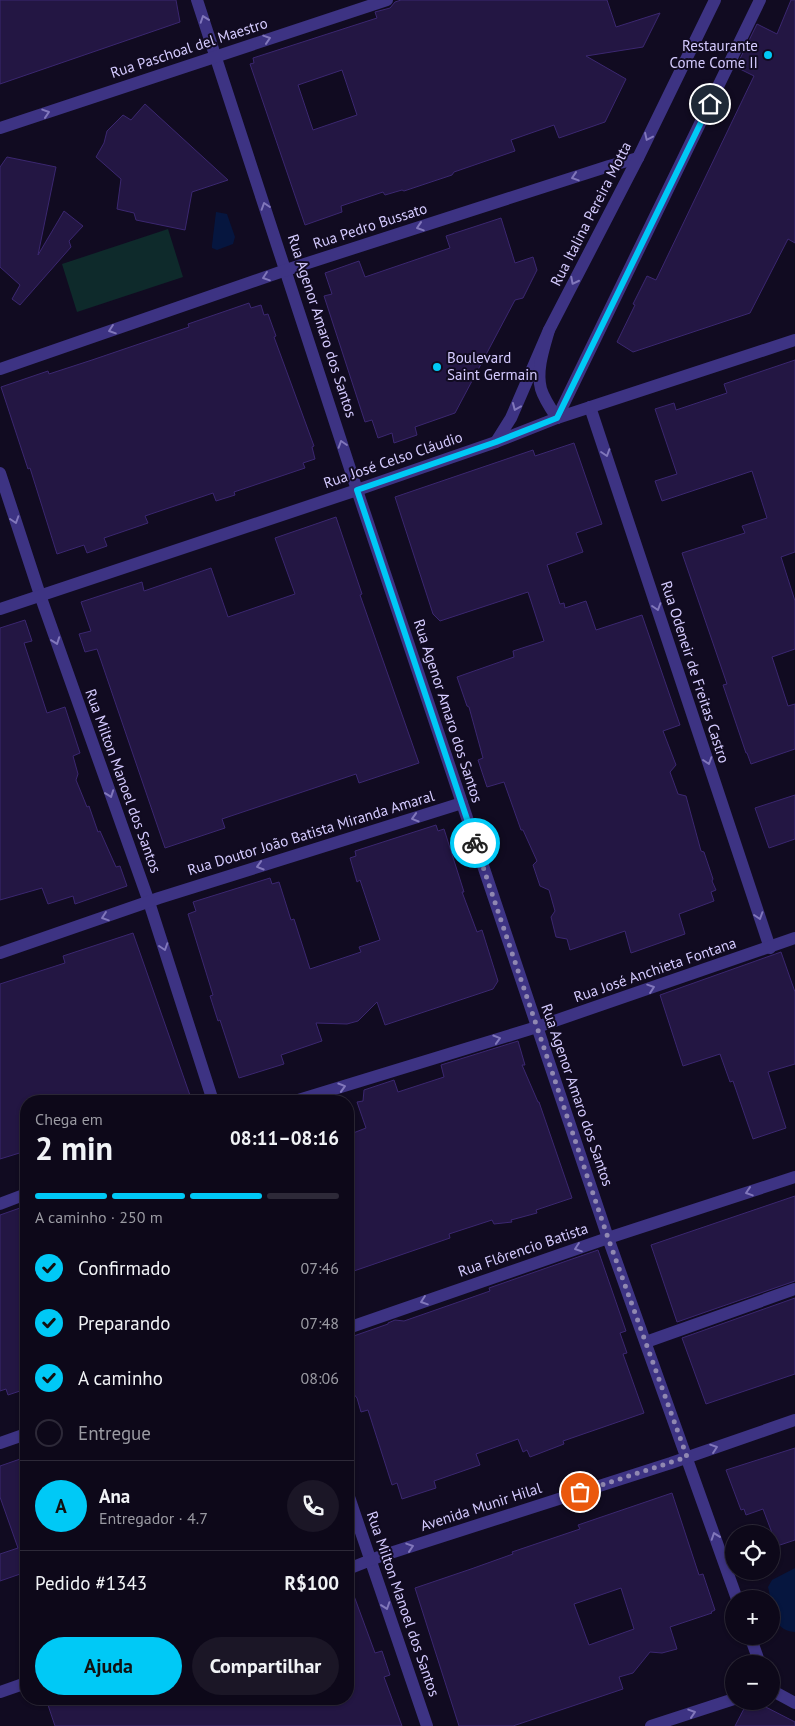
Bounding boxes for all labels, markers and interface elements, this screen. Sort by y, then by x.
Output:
street label: Rua Paschoal del Maestro [108,13,270,82]
one-way arrow [199,15,209,23]
one-way arrow [262,35,271,45]
place label: Restaurante Come Come II [669,36,758,72]
marker: Restaurante Come Come II [762,49,774,61]
pin [689,83,731,125]
icon: home [696,90,724,118]
one-way arrow [42,108,50,118]
one-way arrow [644,131,654,140]
street label: Rua Italina Pereira Motta [546,138,635,289]
one-way arrow [571,171,579,181]
street label: Rua Pedro Bussato [310,198,429,253]
one-way arrow [261,202,271,211]
one-way arrow [416,221,425,231]
street label: Rua Agenor Amaro dos Santos [284,232,361,420]
one-way arrow [262,271,270,281]
one-way arrow [570,276,580,285]
one-way arrow [108,324,117,334]
place label: Boulevard Saint Germain [447,348,537,384]
marker: Boulevard Saint Germain [431,361,443,373]
one-way arrow [511,402,522,411]
street label: Rua José Celso Cláudio [321,427,465,492]
one-way arrow [338,440,348,449]
one-way arrow [600,448,610,457]
one-way arrow [10,515,20,523]
street label: Rua Odeneir de Freitas Castro [657,578,734,765]
one-way arrow [651,603,661,611]
street label: Rua Agenor Amaro dos Santos [410,617,487,805]
one-way arrow [50,636,60,644]
street label: Rua Milton Manoel dos Santos [81,686,166,876]
one-way arrow [702,757,712,765]
street label: Rua Doutor João Batista Miranda Amaral [185,786,437,879]
one-way arrow [104,789,114,797]
one-way arrow [411,812,420,822]
courier [450,818,500,868]
icon: bike [461,829,489,857]
one-way arrow [256,861,265,871]
one-way arrow [102,911,110,921]
one-way arrow [753,911,763,919]
street label: Rua José Anchieta Fontana [571,933,739,1006]
one-way arrow [158,943,168,951]
one-way arrow [647,984,655,994]
street label: Rua Agenor Amaro dos Santos [537,1001,618,1189]
one-way arrow [493,1035,501,1045]
one-way arrow [337,1083,345,1093]
text: Chega em [35,1109,103,1129]
text: 08:11–08:16 [230,1126,339,1150]
text: 2 min [35,1127,113,1169]
one-way arrow [745,1186,753,1196]
text: A caminho · 250 m [35,1207,163,1227]
street label: Rua Flôrencio Batista [455,1218,590,1281]
one-way arrow [574,1242,582,1252]
icon: check [35,1254,63,1282]
text: Confirmado [78,1256,171,1280]
text: 07:46 [301,1258,339,1278]
one-way arrow [420,1295,429,1305]
icon: check [35,1309,63,1337]
text: Preparando [78,1311,170,1335]
text: 07:48 [301,1313,339,1333]
icon: check [35,1364,63,1392]
text: A caminho [78,1366,163,1390]
text: 08:06 [301,1368,339,1388]
text: Entregue [78,1421,151,1445]
one-way arrow [710,1444,718,1454]
pin [559,1471,601,1513]
street label: Avenida Munir Hilal [418,1478,544,1535]
icon: bag [566,1478,594,1506]
button: phone [287,1480,339,1532]
text: Ana [99,1484,130,1508]
text: A [55,1494,67,1518]
text: Entregador · 4.7 [99,1508,208,1528]
street label: Rua Milton Manoel dos Santos [363,1509,444,1699]
map controls [725,1525,780,1710]
button: locate [725,1525,780,1580]
one-way arrow [711,1533,721,1541]
one-way arrow [405,1543,414,1553]
text: Pedido #1343 [35,1571,147,1595]
text: R$100 [284,1571,339,1595]
button: + [725,1590,780,1645]
one-way arrow [380,1601,390,1610]
button: Ajuda [35,1637,182,1695]
button: Compartilhar [192,1637,339,1695]
button: − [725,1655,780,1710]
one-way arrow [688,1708,696,1718]

